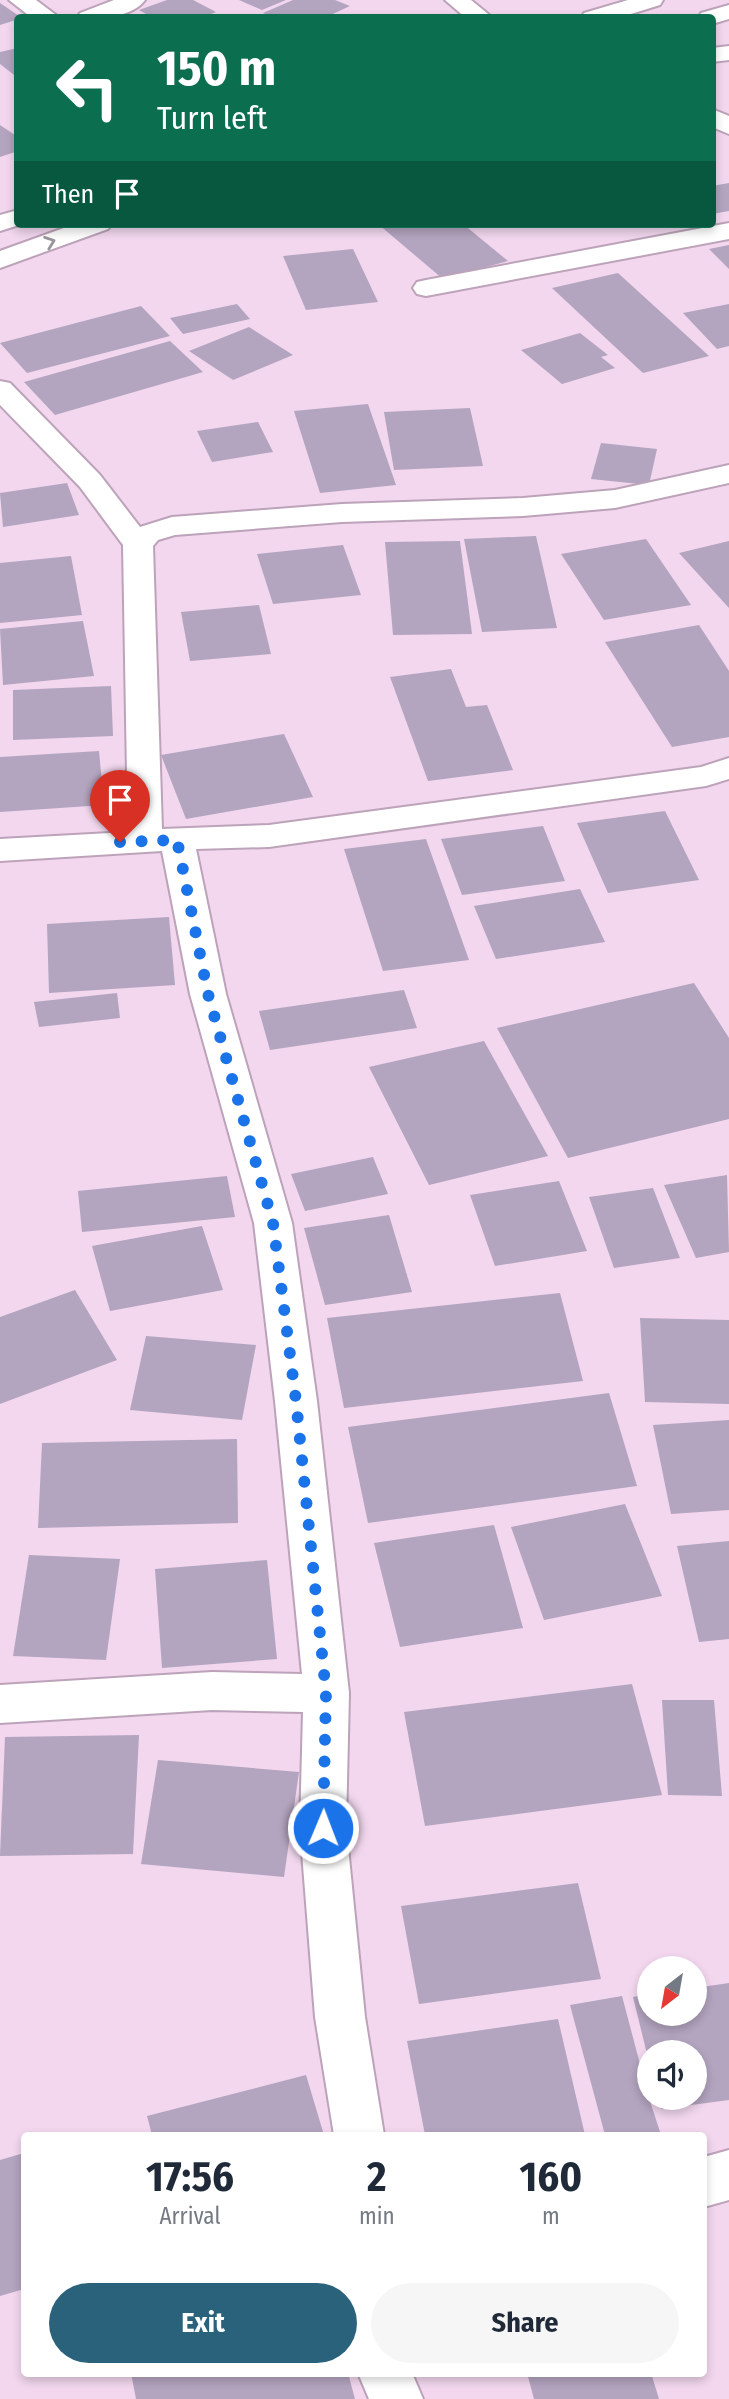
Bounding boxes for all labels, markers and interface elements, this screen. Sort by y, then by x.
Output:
text: 150 m [157,39,276,98]
icon: left [42,42,133,133]
text: Turn left [157,99,267,137]
icon: arrive [108,175,146,213]
text: Then [42,179,94,210]
one-way arrow [43,236,55,250]
pin [90,770,150,842]
icon: arrive [101,781,139,819]
position arrow [286,1791,360,1865]
north arrow [637,1956,707,2026]
map controls [637,1956,707,2110]
button: sound [637,2040,707,2110]
text: 17:56 [146,2152,234,2202]
text: 2 [367,2152,386,2202]
text: 160 [519,2152,582,2202]
text: Arrival [159,2202,220,2230]
text: min [359,2202,395,2230]
text: m [542,2202,560,2230]
button: Exit [49,2283,357,2363]
button: Share [371,2283,679,2363]

